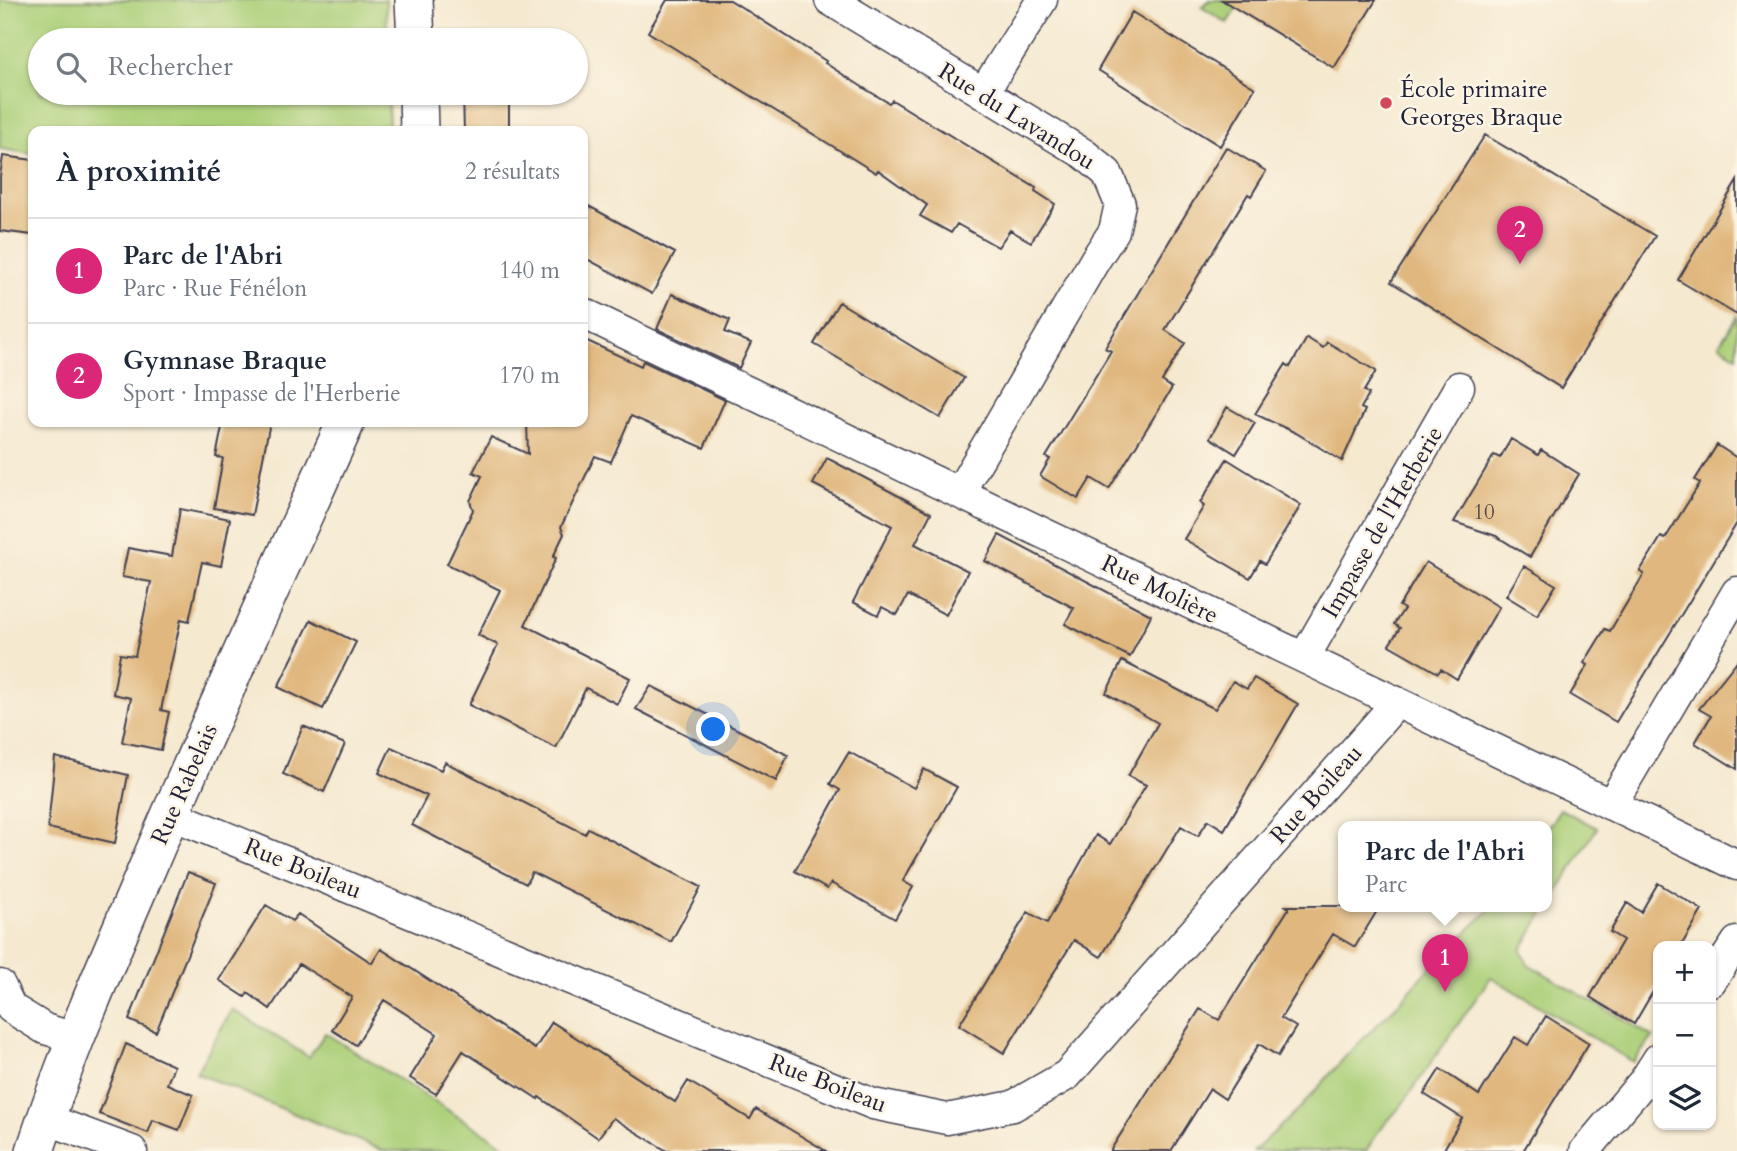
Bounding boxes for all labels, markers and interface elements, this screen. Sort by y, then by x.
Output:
search box [28,28,588,105]
icon: search [52,48,90,86]
text: Rechercher [108,49,233,84]
street label: Rue du Lavandou [932,55,1102,178]
place label: École primaire Georges Braque [1400,73,1563,134]
marker: École primaire Georges Braque [1378,95,1394,111]
text: À proximité [56,151,221,192]
text: 2 résultats [465,156,560,187]
pin: 2 [1497,206,1543,264]
text: Parc de l'Abri [123,238,283,273]
text: 1 [73,255,85,286]
text: 140 m [499,255,560,286]
text: Parc · Rue Fénélon [123,273,307,304]
text: Gymnase Braque [123,343,327,378]
text: 2 [73,360,85,391]
text: 170 m [499,360,560,391]
text: Sport · Impasse de l'Herberie [123,378,401,409]
street label: Impasse de l'Herberie [1314,420,1451,624]
house number: 10 [1473,498,1495,527]
street label: Rue Molière [1096,547,1224,632]
your location [696,712,730,746]
street label: Rue Rabelais [143,718,226,850]
street label: Rue Boileau [1263,737,1370,851]
popup [1338,821,1552,912]
street label: Rue Boileau [239,830,366,907]
text: Parc de l'Abri [1365,834,1525,869]
text: Parc [1365,869,1407,900]
pin: 1 [1422,934,1468,992]
map controls [1653,941,1716,1130]
button: + [1653,941,1716,1004]
button: − [1653,1004,1716,1067]
street label: Rue Boileau [764,1046,891,1121]
button: layers [1653,1067,1716,1130]

